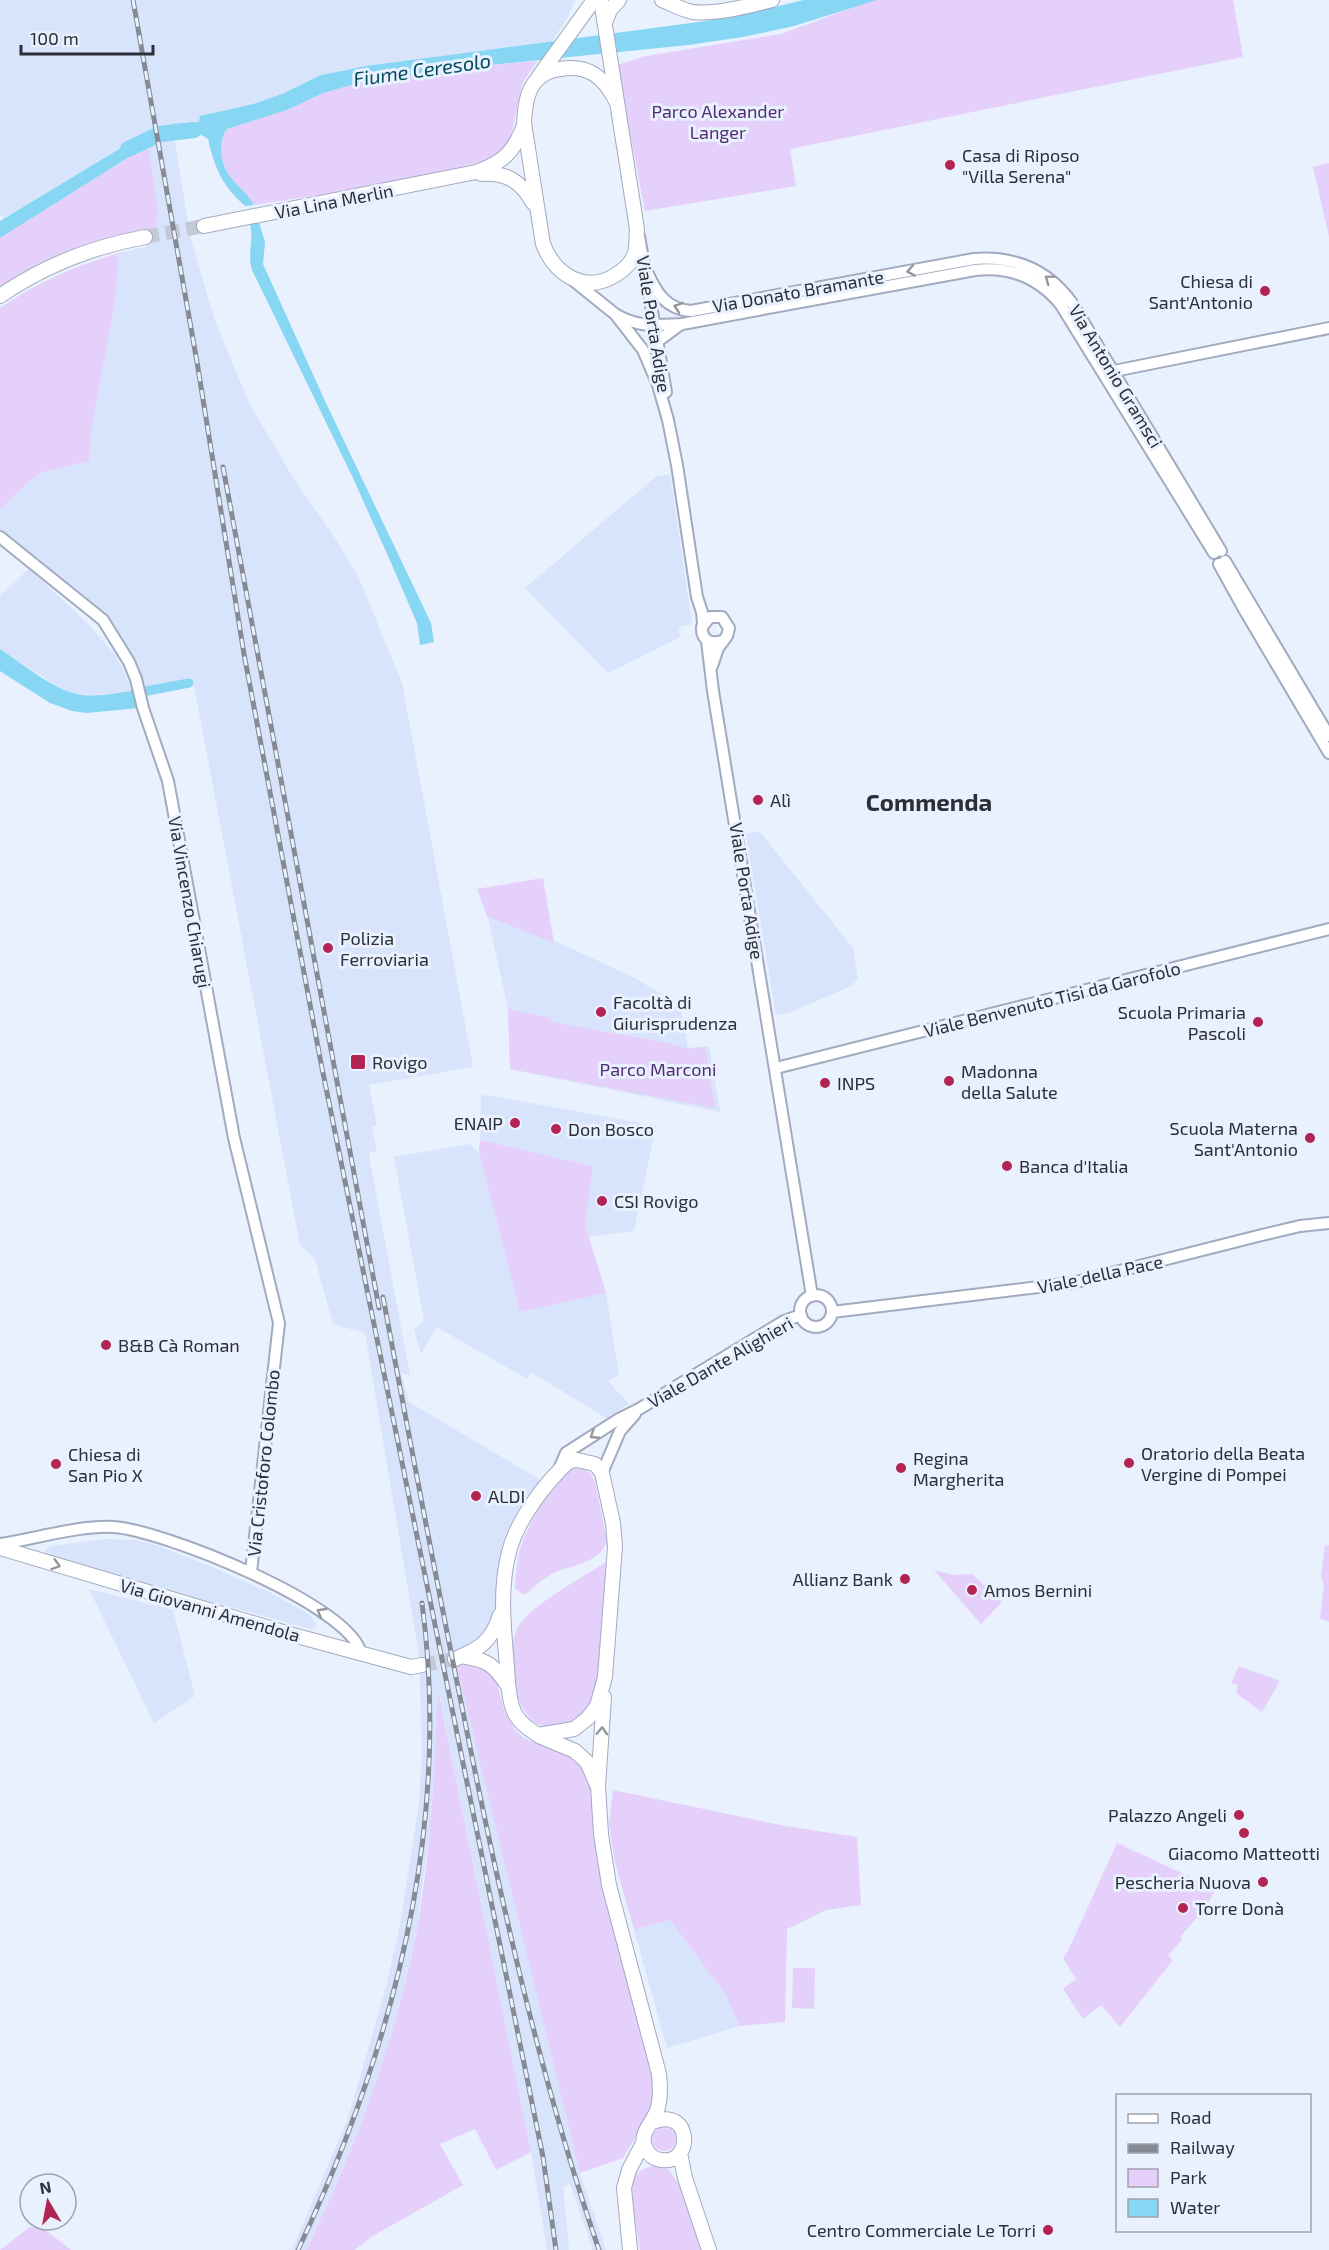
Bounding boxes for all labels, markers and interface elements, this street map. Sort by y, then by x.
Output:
scale bar [21,18,153,56]
text: 100 m [30,27,79,49]
water label: Fiume Ceresolo [352,47,492,91]
park label: Parco Alexander Langer [651,100,785,143]
place label: Casa di Riposo "Villa Serena" [962,144,1080,187]
marker: Casa di Riposo "Villa Serena" [943,158,957,172]
street label: Via Lina Merlin [273,179,395,223]
street label: Viale Porta Adige [632,254,676,394]
one-way arrow [906,264,915,276]
street label: Via Donato Bramante [710,265,886,317]
place label: Chiesa di Sant'Antonio [1149,270,1253,313]
one-way arrow [1045,275,1056,286]
marker: Chiesa di Sant'Antonio [1258,284,1272,298]
street label: Via Antonio Gramsci [1064,300,1168,452]
one-way arrow [673,302,684,314]
district label: Commenda [866,787,992,816]
place label: Alì [770,789,791,811]
marker: Alì [751,793,765,807]
street label: Via Vincenzo Chiarugi [164,814,216,990]
street label: Viale Porta Adige [725,821,769,961]
place label: Polizia Ferroviaria [340,927,429,970]
marker: Polizia Ferroviaria [321,941,335,955]
street label: Viale Benvenuto Tisi da Garofolo [921,956,1183,1042]
place label: Facoltà di Giurisprudenza [613,991,737,1034]
place label: Scuola Primaria Pascoli [1118,1001,1246,1044]
marker: Facoltà di Giurisprudenza [594,1005,608,1019]
marker: Scuola Primaria Pascoli [1251,1015,1265,1029]
place label: Rovigo [372,1051,427,1073]
marker: Rovigo [349,1053,367,1071]
park label: Parco Marconi [600,1058,716,1080]
place label: Madonna della Salute [961,1060,1058,1103]
place label: INPS [837,1072,875,1094]
marker: Madonna della Salute [942,1074,956,1088]
marker: INPS [818,1076,832,1090]
place label: ENAIP [454,1112,503,1134]
marker: ENAIP [508,1116,522,1130]
place label: Scuola Materna Sant'Antonio [1170,1117,1298,1160]
place label: Don Bosco [568,1118,654,1140]
marker: Don Bosco [549,1122,563,1136]
marker: Scuola Materna Sant'Antonio [1303,1131,1317,1145]
place label: Banca d'Italia [1019,1155,1128,1177]
marker: Banca d'Italia [1000,1159,1014,1173]
place label: CSI Rovigo [614,1190,698,1212]
marker: CSI Rovigo [595,1194,609,1208]
street label: Viale della Pace [1035,1250,1165,1298]
street label: Viale Dante Alighieri [643,1311,797,1413]
place label: B&B Cà Roman [118,1334,240,1356]
marker: B&B Cà Roman [99,1338,113,1352]
street label: Via Cristoforo Colombo [242,1368,284,1558]
one-way arrow [590,1428,601,1439]
place label: Oratorio della Beata Vergine di Pompei [1141,1442,1305,1485]
place label: Chiesa di San Pio X [68,1443,143,1486]
place label: Regina Margherita [913,1447,1004,1490]
marker: Oratorio della Beata Vergine di Pompei [1122,1456,1136,1470]
marker: Chiesa di San Pio X [49,1457,63,1471]
marker: Regina Margherita [894,1461,908,1475]
place label: ALDI [488,1485,525,1507]
marker: ALDI [469,1489,483,1503]
one-way arrow [50,1558,61,1570]
place label: Allianz Bank [792,1568,893,1590]
marker: Allianz Bank [898,1572,912,1586]
street label: Via Giovanni Amendola [117,1574,303,1646]
place label: Amos Bernini [984,1579,1092,1601]
marker: Amos Bernini [965,1583,979,1597]
one-way arrow [317,1608,327,1620]
one-way arrow [595,1727,608,1736]
place label: Palazzo Angeli [1108,1804,1227,1826]
marker: Palazzo Angeli [1232,1808,1246,1822]
marker: Giacomo Matteotti [1237,1826,1251,1840]
place label: Giacomo Matteotti [1168,1842,1320,1864]
place label: Pescheria Nuova [1115,1871,1251,1893]
marker: Pescheria Nuova [1256,1875,1270,1889]
place label: Torre Donà [1195,1897,1284,1919]
marker: Torre Donà [1176,1901,1190,1915]
legend [1116,2094,1311,2232]
text: Road [1170,2106,1211,2128]
text: Railway [1170,2136,1235,2158]
text: Park [1170,2166,1207,2188]
north arrow [18,2172,78,2232]
text: N [38,2176,53,2197]
text: Water [1170,2196,1220,2218]
place label: Centro Commerciale Le Torri [807,2219,1036,2241]
marker: Centro Commerciale Le Torri [1041,2223,1055,2237]

